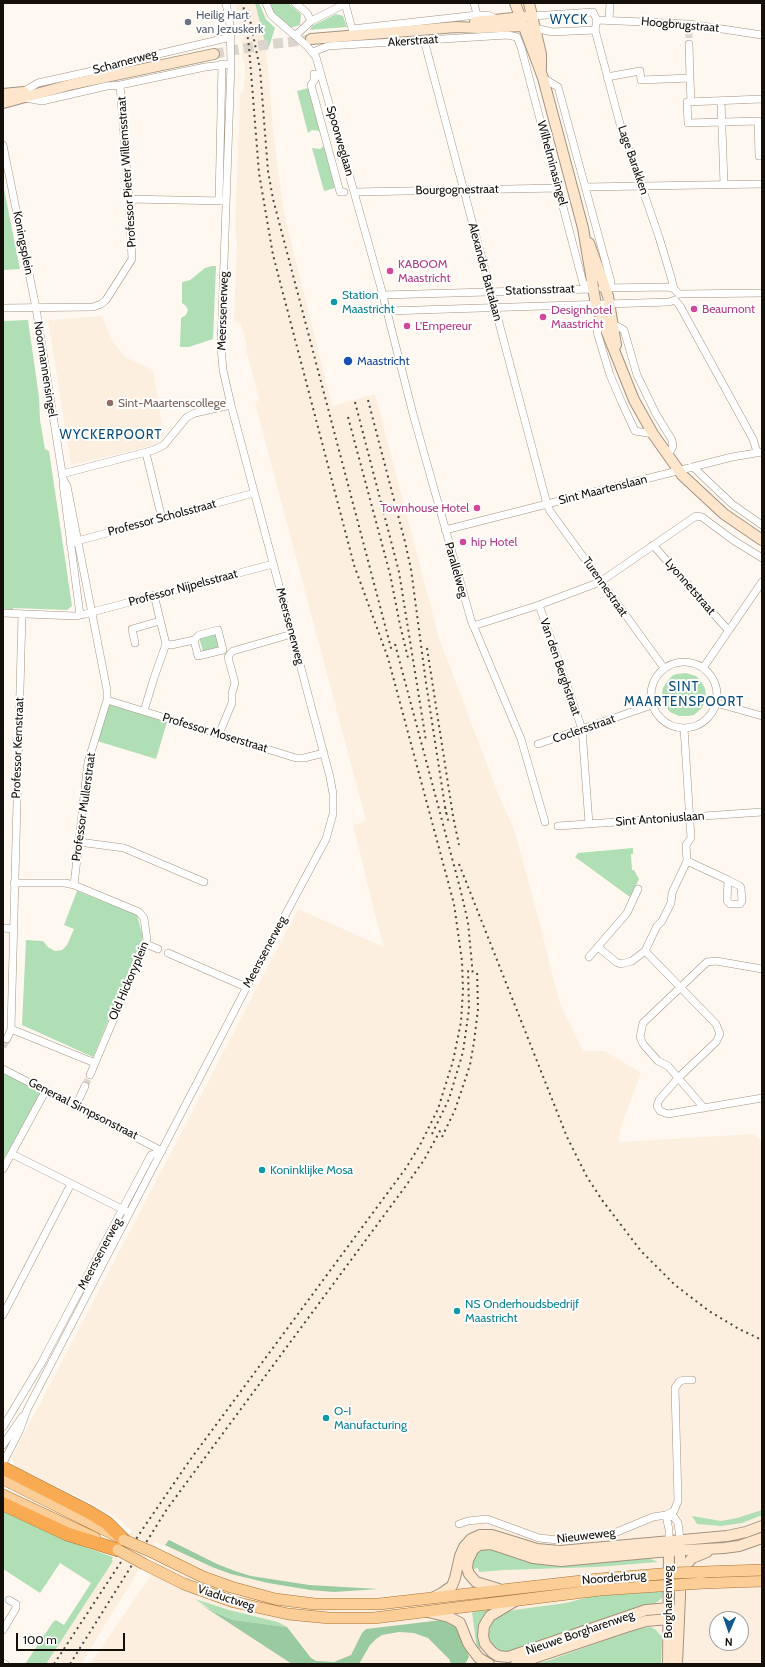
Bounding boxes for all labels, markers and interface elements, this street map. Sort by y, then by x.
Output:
place label: Heilig Hart van Jezuskerk [196,8,263,36]
district label: WYCK [550,12,588,28]
street label: Hoogbrugstraat [640,14,720,36]
marker: Heilig Hart van Jezuskerk [183,17,193,27]
street label: Akerstraat [387,32,439,50]
street label: Scharnerweg [91,47,159,77]
street label: Professor Pieter Willemsstraat [115,96,139,248]
street label: Spoorweglaan [323,104,357,178]
street label: Wilhelminasingel [534,119,570,207]
street label: Lage Barakken [614,123,652,197]
street label: Bourgognestraat [415,182,499,198]
street label: Koningsplein [10,210,36,276]
street label: Alexander Battalaan [465,221,505,323]
place label: KABOOM Maastricht [398,257,450,285]
marker: KABOOM Maastricht [385,266,395,276]
street label: Meerssenerweg [214,271,232,351]
street label: Stationsstraat [505,282,575,298]
place label: Station Maastricht [342,288,394,316]
marker: Station Maastricht [329,297,339,307]
place label: Beaumont [702,302,755,316]
place label: Designhotel Maastricht [551,303,612,331]
marker: Beaumont [689,304,699,314]
marker: Designhotel Maastricht [538,312,548,322]
place label: L'Empereur [415,319,472,333]
street label: Noormannensingel [30,320,60,418]
marker: L'Empereur [402,321,412,331]
place label: Maastricht [357,354,409,368]
marker: Maastricht [342,355,354,367]
place label: Sint-Maartenscollege [118,396,226,410]
marker: Sint-Maartenscollege [105,398,115,408]
district label: WYCKERPOORT [60,427,162,443]
street label: Sint Maartenslaan [557,472,649,508]
street label: Professor Scholsstraat [106,497,218,539]
place label: Townhouse Hotel [381,501,469,515]
marker: Townhouse Hotel [472,503,482,513]
place label: hip Hotel [471,535,517,549]
marker: hip Hotel [458,537,468,547]
street label: Parallelweg [441,541,471,599]
street label: Turennestraat [579,555,631,619]
street label: Lyonnetstraat [662,556,718,618]
street label: Professor Nijpelsstraat [127,567,239,609]
street label: Meerssenerweg [273,586,307,666]
street label: Van den Berghstraat [537,616,583,718]
district label: SINT MAARTENSPOORT [624,679,744,710]
street label: Professor Kernstraat [9,697,27,799]
street label: Professor Moserstraat [161,710,269,756]
street label: Coclersstraat [551,712,617,746]
street label: Professor Mullerstraat [69,752,99,862]
street label: Sint Antoniuslaan [615,809,705,829]
street label: Meerssenerweg [240,914,290,990]
street label: Old Hickoryplein [106,939,152,1023]
street label: Generaal Simpsonstraat [26,1075,140,1143]
place label: Koninklijke Mosa [270,1163,353,1177]
marker: Koninklijke Mosa [257,1165,267,1175]
street label: Meerssenerweg [75,1216,125,1292]
place label: NS Onderhoudsbedrijf Maastricht [465,1297,579,1325]
marker: NS Onderhoudsbedrijf Maastricht [452,1306,462,1316]
place label: O-I Manufacturing [334,1404,407,1432]
marker: O-I Manufacturing [321,1413,331,1423]
street label: Nieuweweg [556,1525,616,1547]
street label: Borgharenweg [661,1566,675,1638]
street label: Noorderbrug [581,1568,647,1588]
street label: Viaductweg [196,1582,256,1614]
street label: Nieuwe Borgharenweg [524,1608,636,1658]
north arrow [709,1611,749,1651]
scale bar [18,1625,127,1651]
text: 100 m [23,1632,57,1647]
text: N [724,1635,733,1649]

